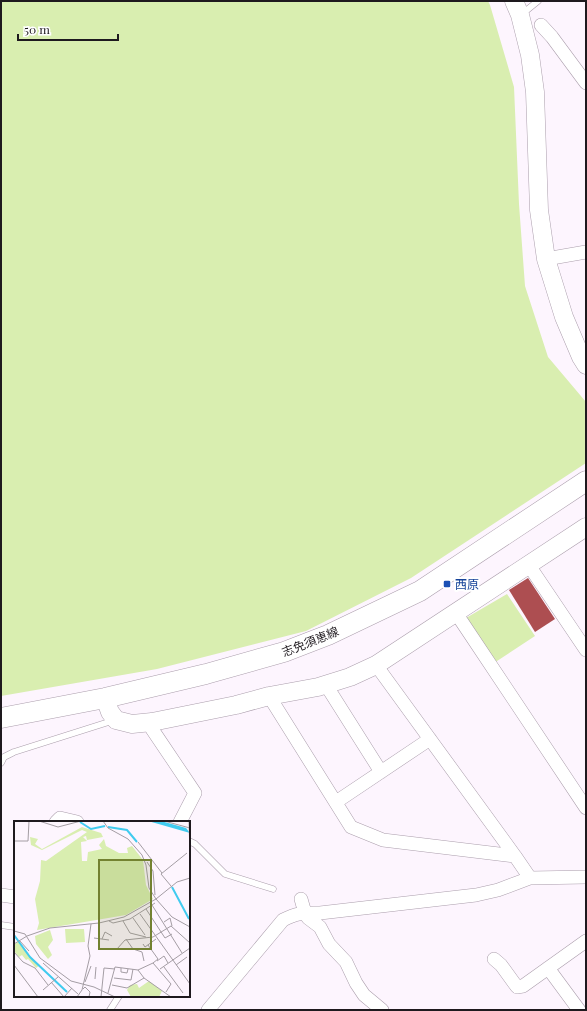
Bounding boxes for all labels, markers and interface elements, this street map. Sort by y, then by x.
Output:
scale bar [18,16,118,42]
text: 50 m [24,21,50,37]
place label: 西原 [455,576,479,592]
marker: 西原 [442,579,452,589]
street label: 志免須恵線 [279,622,341,660]
inset map [14,821,190,997]

